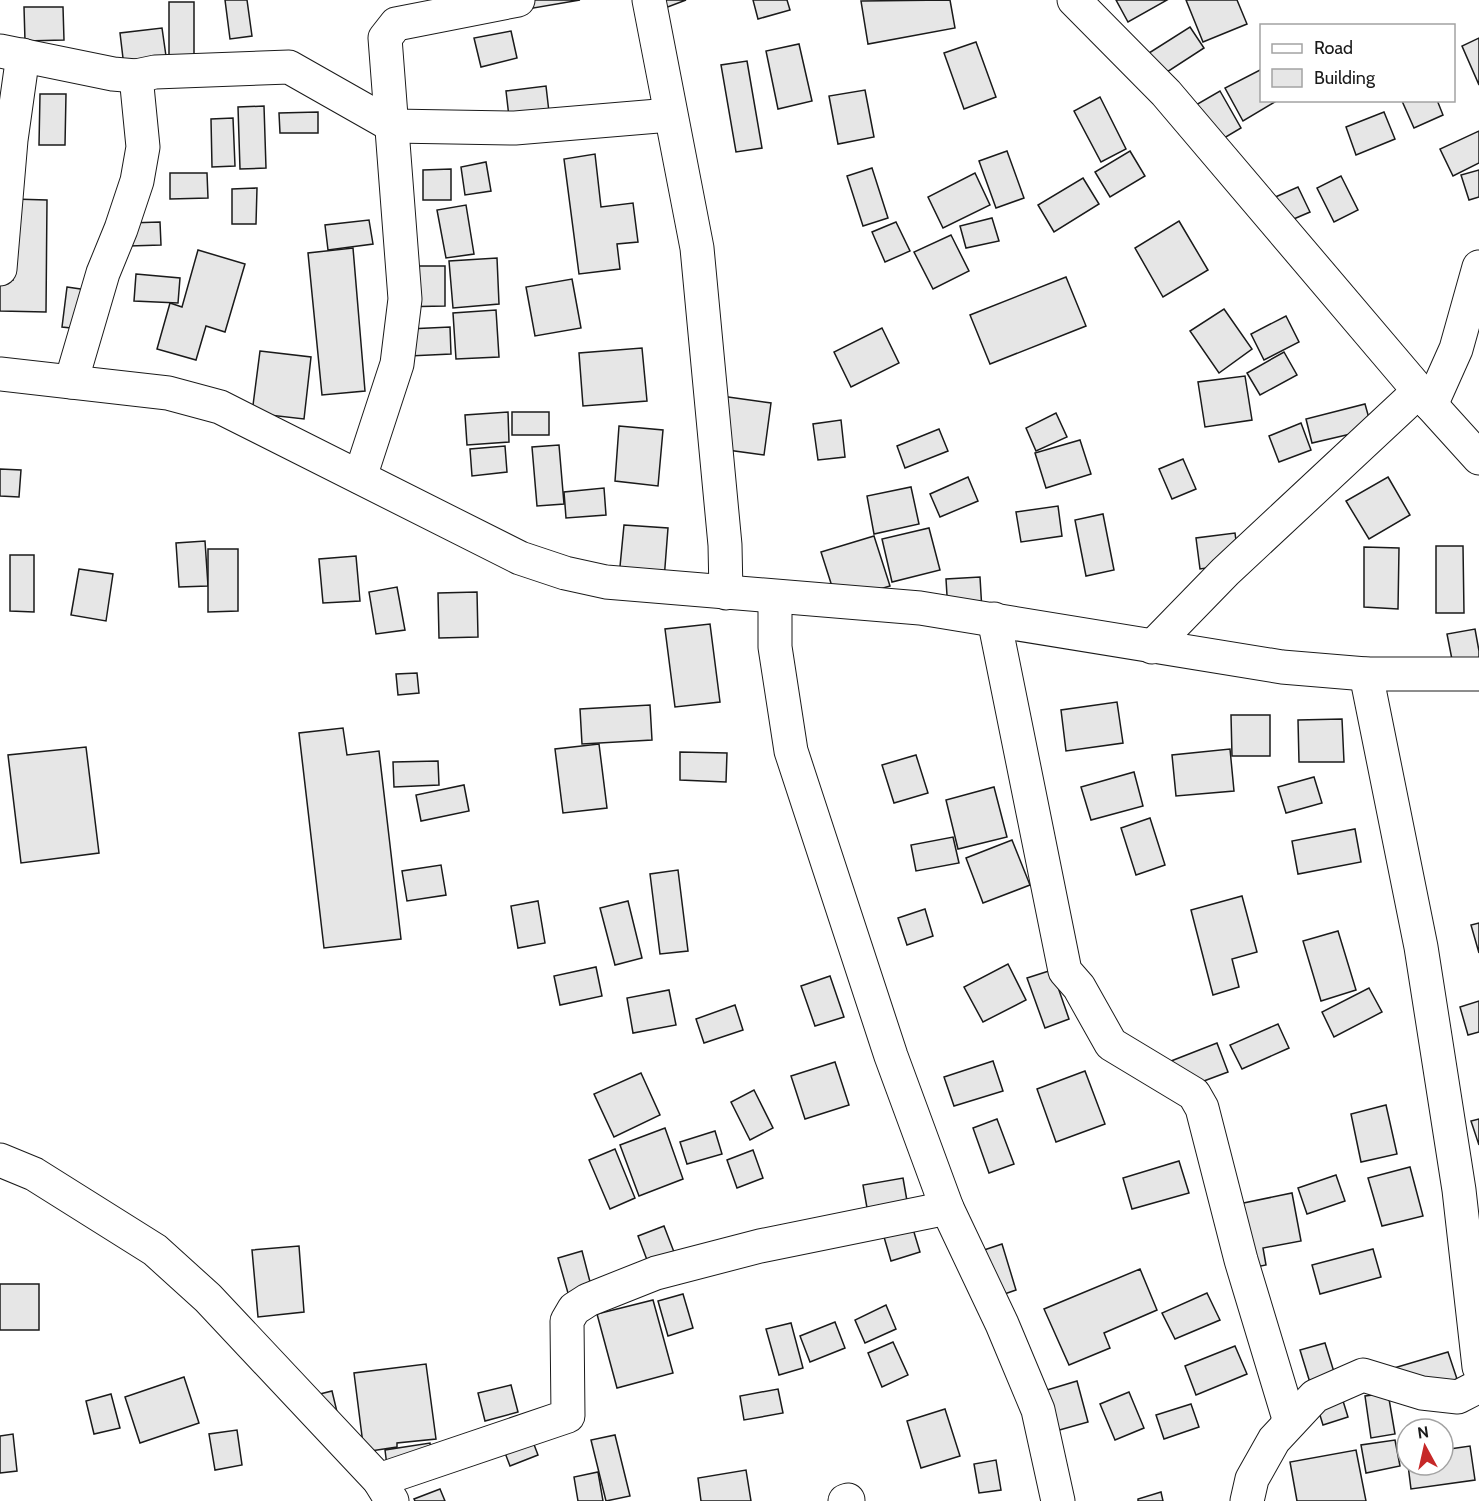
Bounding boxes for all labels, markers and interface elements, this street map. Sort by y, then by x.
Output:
legend [1260,24,1455,102]
text: Road [1314,37,1353,59]
text: Building [1314,67,1376,89]
north arrow [1395,1417,1455,1477]
text: N [1416,1422,1430,1443]

